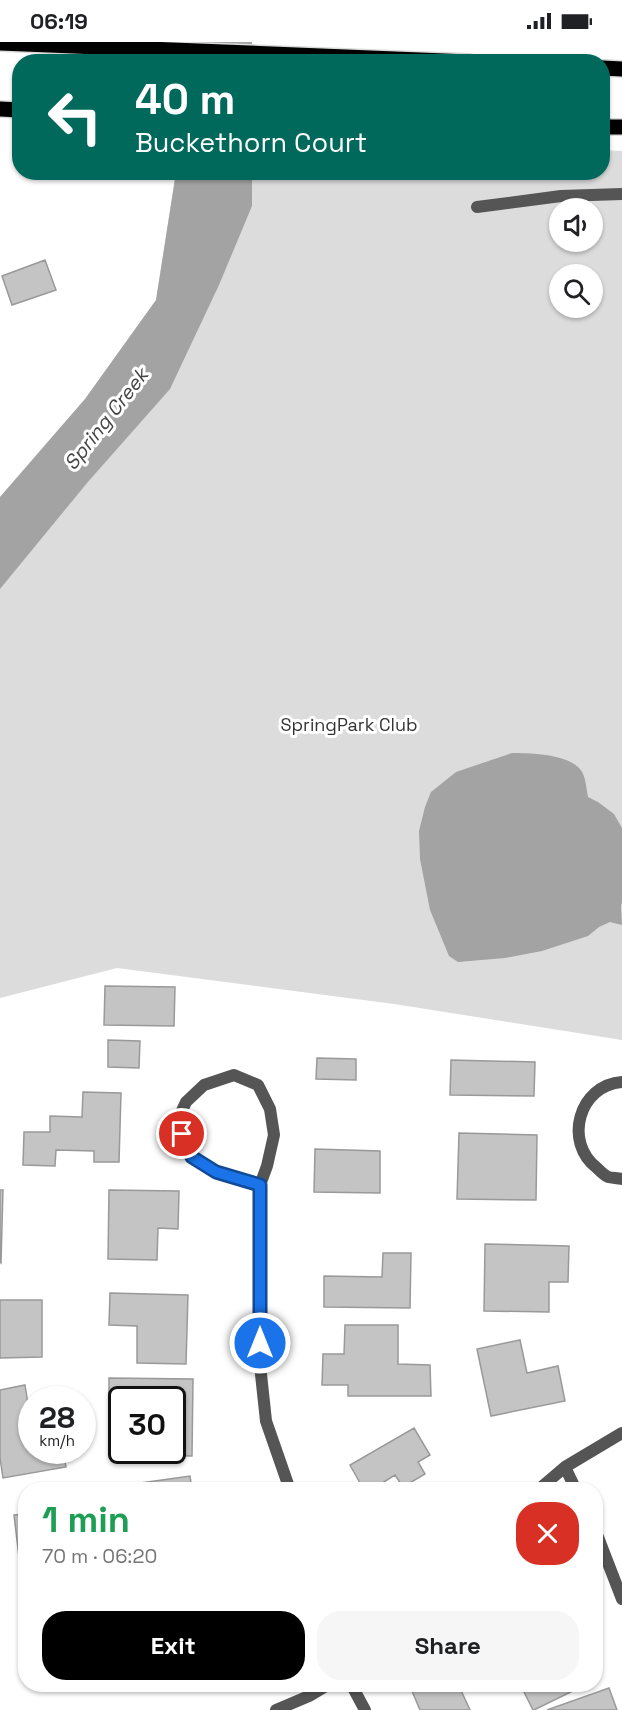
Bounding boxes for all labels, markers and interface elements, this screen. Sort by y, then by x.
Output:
text: 06:19 [30,7,88,35]
text: 40 m [135,73,235,126]
icon: left [36,78,114,156]
text: Buckethorn Court [135,125,367,160]
map controls [549,198,603,318]
button: sound [549,198,603,252]
button: search [549,264,603,318]
water label: Spring Creek [58,361,155,475]
park label: SpringPark Club [280,713,418,736]
pin [156,1108,207,1159]
icon: arrive [165,1117,198,1150]
position arrow [228,1311,292,1375]
speed limit sign: 30 [108,1386,186,1464]
text: 28 [39,1398,75,1437]
text: km/h [39,1431,75,1450]
text: 1 min [42,1497,130,1543]
button: close [516,1502,579,1565]
text: 70 m · 06:20 [42,1543,157,1569]
button: Exit [42,1611,305,1680]
button: Share [317,1611,579,1680]

